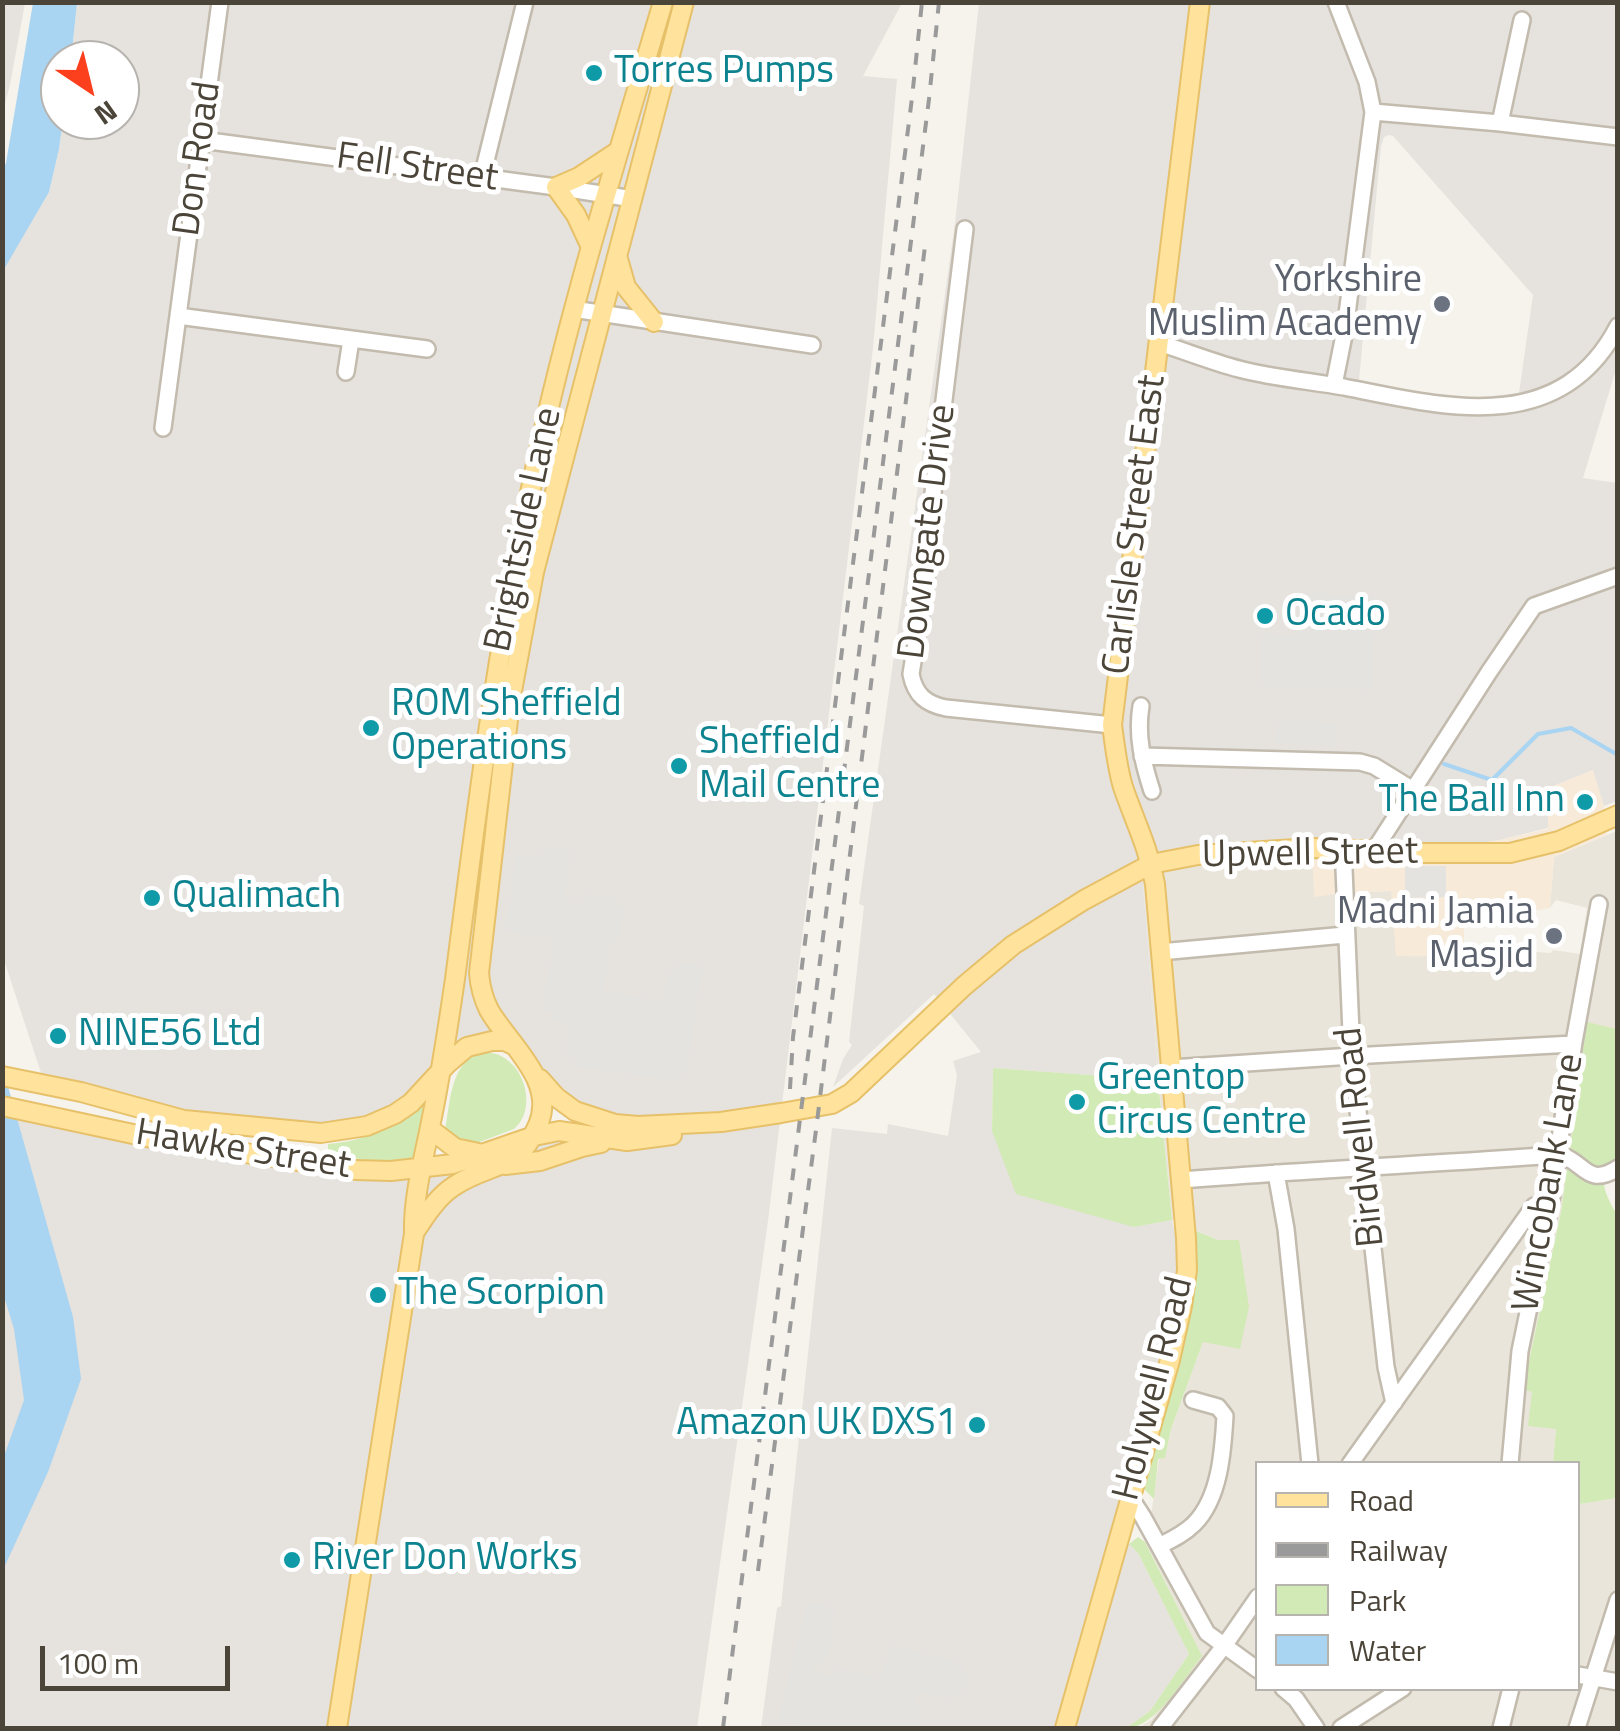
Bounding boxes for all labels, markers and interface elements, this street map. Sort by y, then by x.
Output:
north arrow [40,40,140,140]
place label: Torres Pumps [614,50,834,96]
marker: Torres Pumps [583,62,605,84]
street label: Don Road [166,79,232,239]
text: N [86,90,127,137]
street label: Fell Street [333,135,501,203]
place label: Yorkshire Muslim Academy [1148,259,1422,348]
marker: Yorkshire Muslim Academy [1431,293,1453,315]
street label: Carlisle Street East [1095,373,1177,677]
street label: Downgate Drive [891,402,967,662]
street label: Brightside Lane [477,404,573,656]
place label: Ocado [1285,593,1386,639]
marker: Ocado [1254,605,1276,627]
place label: ROM Sheffield Operations [391,683,622,772]
marker: ROM Sheffield Operations [360,717,382,739]
place label: Sheffield Mail Centre [699,721,880,811]
marker: Sheffield Mail Centre [668,755,690,777]
place label: The Ball Inn [1379,779,1565,825]
marker: The Ball Inn [1574,791,1596,813]
street label: Upwell Street [1202,830,1418,880]
place label: Qualimach [172,875,341,921]
marker: Qualimach [141,887,163,909]
place label: Madni Jamia Masjid [1337,891,1534,981]
marker: Madni Jamia Masjid [1543,925,1565,947]
place label: NINE56 Ltd [78,1013,262,1059]
marker: NINE56 Ltd [47,1025,69,1047]
street label: Birdwell Road [1328,1025,1396,1249]
street label: Wincobank Lane [1505,1050,1595,1316]
place label: Greentop Circus Centre [1097,1057,1307,1146]
marker: Greentop Circus Centre [1066,1091,1088,1113]
street label: Hawke Street [132,1112,354,1190]
place label: The Scorpion [398,1272,605,1318]
street label: Holywell Road [1105,1272,1205,1506]
marker: The Scorpion [367,1284,389,1306]
place label: Amazon UK DXS1 [676,1402,957,1448]
marker: Amazon UK DXS1 [966,1414,988,1436]
legend [1255,1461,1580,1691]
text: Road [1349,1477,1414,1523]
text: Railway [1349,1527,1448,1573]
place label: River Don Works [312,1537,578,1583]
marker: River Don Works [281,1549,303,1571]
text: Park [1349,1577,1406,1623]
scale bar [45,1626,235,1688]
text: Water [1349,1627,1426,1673]
text: 100 m [57,1640,139,1686]

